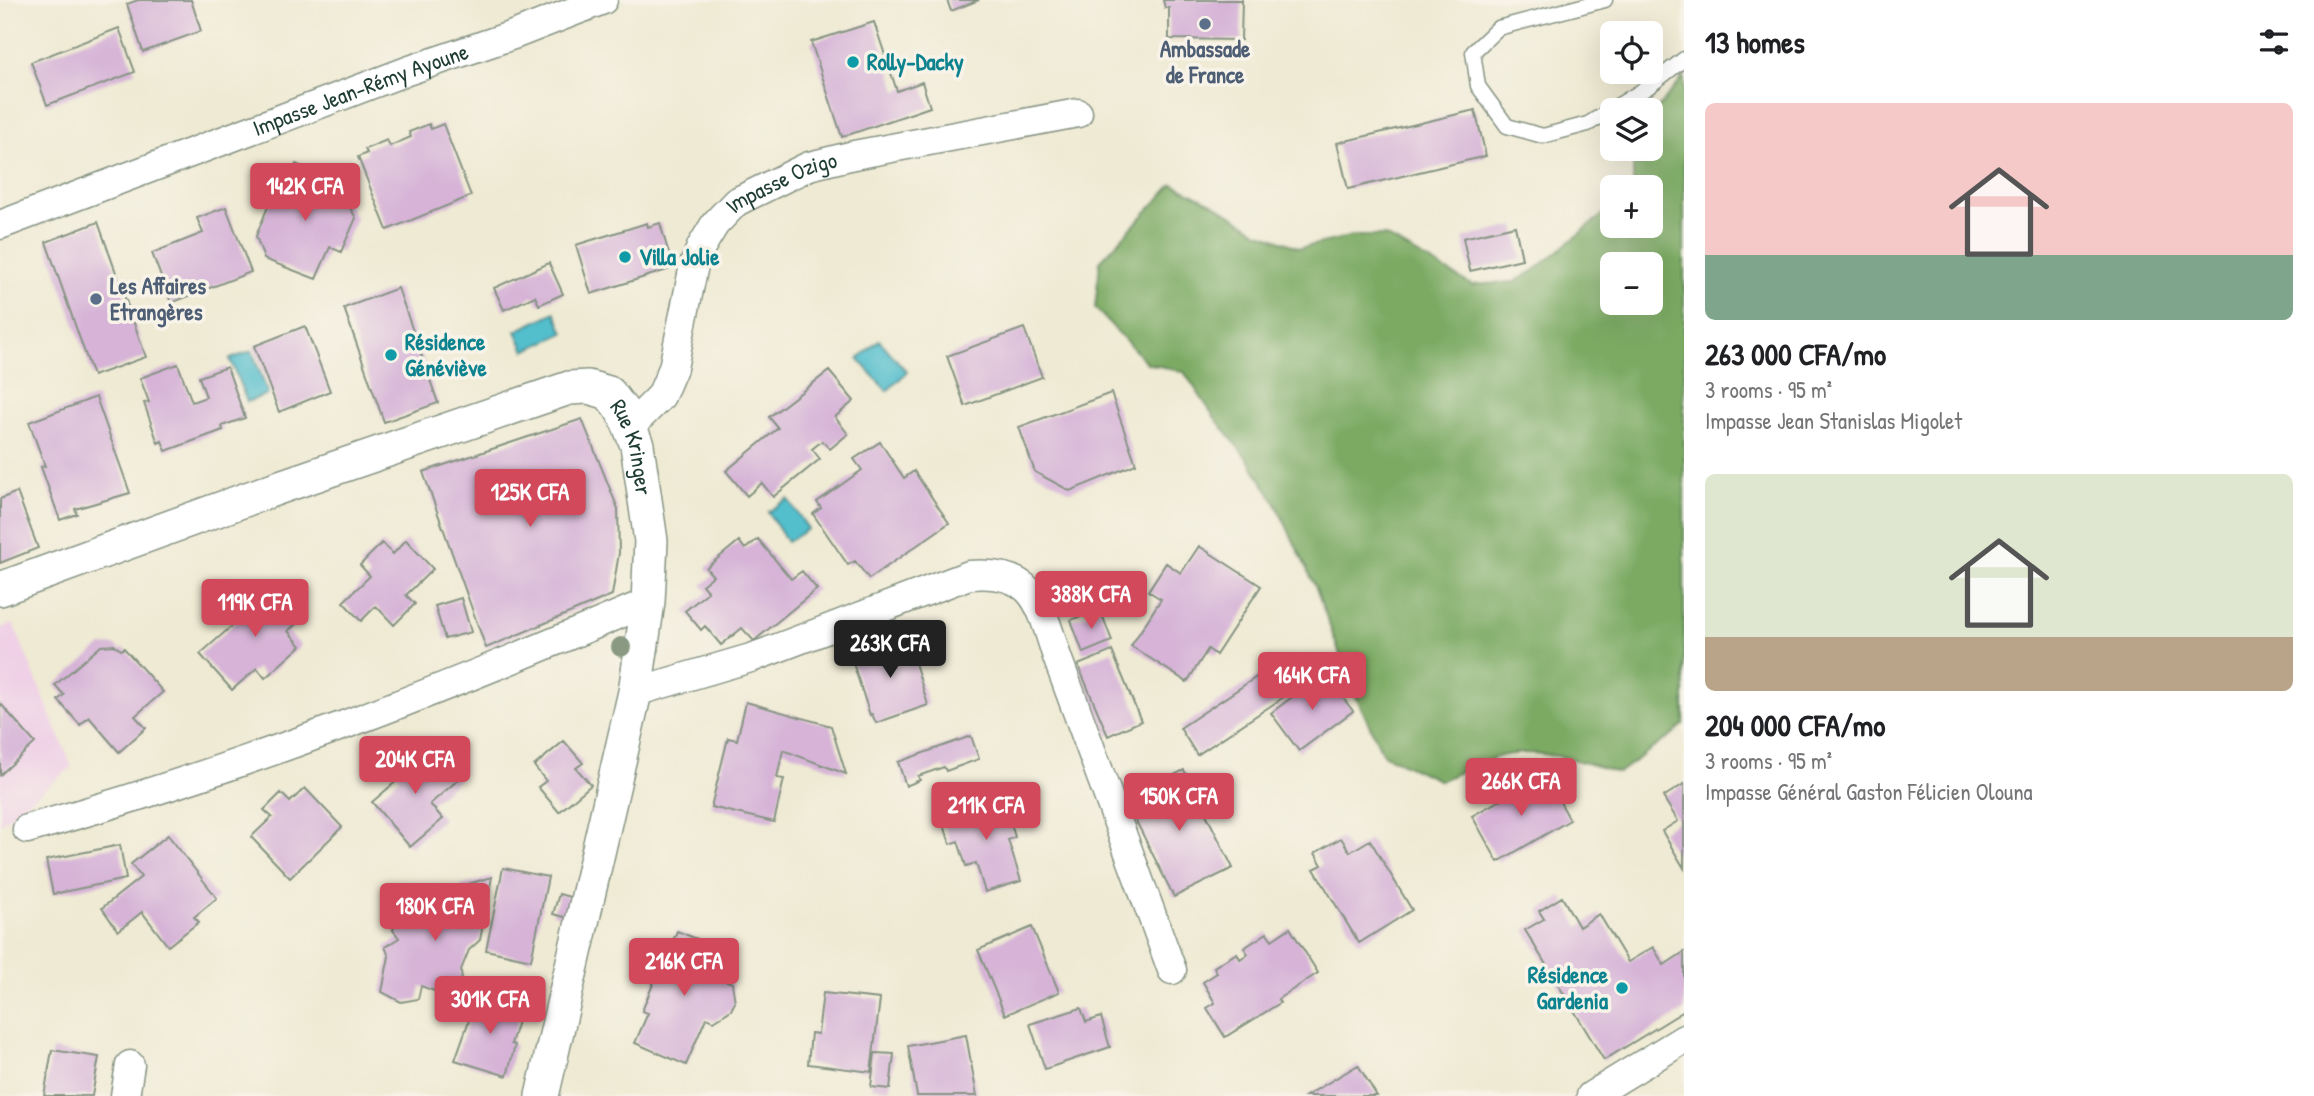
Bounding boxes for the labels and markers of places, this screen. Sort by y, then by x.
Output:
marker: Ambassade de France [1197,16,1213,32]
place label: Ambassade de France [1160,33,1251,90]
place label: Rolly-Dacky [867,46,964,78]
marker: Rolly-Dacky [845,54,861,70]
pin: 142K CFA [233,164,377,223]
place label: Villa Jolie [639,241,720,272]
marker: Villa Jolie [617,249,633,265]
place label: Les Affaires Etrangères [110,270,206,328]
marker: Les Affaires Etrangères [88,291,104,307]
place label: Résidence Généviève [405,326,487,383]
marker: Résidence Généviève [383,347,399,363]
pin: 125K CFA [458,470,602,529]
pin: 388K CFA [1019,572,1163,631]
pin: 119K CFA [183,580,327,639]
pin: 263K CFA [818,620,962,680]
pin: 164K CFA [1240,652,1384,712]
pin: 204K CFA [343,736,487,796]
pin: 266K CFA [1449,758,1593,818]
pin: 150K CFA [1107,774,1251,833]
pin: 211K CFA [914,782,1058,842]
pin: 180K CFA [363,884,507,943]
pin: 216K CFA [612,939,756,998]
place label: Résidence Gardenia [1528,959,1609,1016]
pin: 301K CFA [418,976,562,1036]
marker: Résidence Gardenia [1614,980,1630,996]

